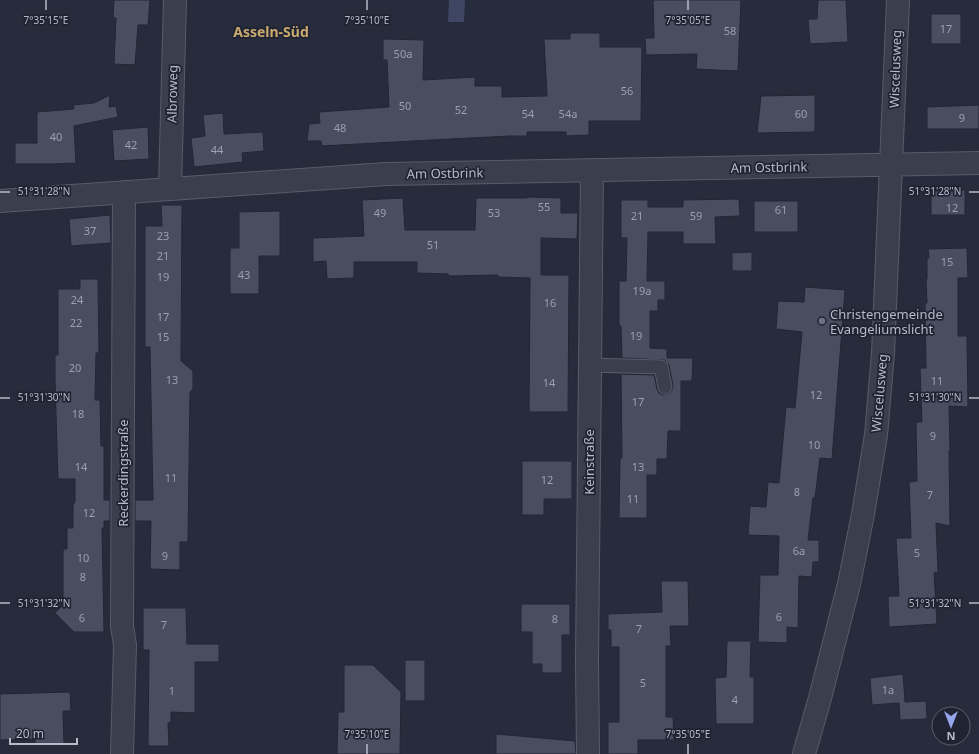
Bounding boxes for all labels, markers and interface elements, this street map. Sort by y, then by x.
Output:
text: 7°35'15"E [24,13,68,27]
text: 7°35'10"E [345,13,389,27]
text: 7°35'05"E [666,13,710,27]
house number: 17 [940,21,952,36]
district label: Asseln-Süd [233,22,309,41]
house number: 58 [724,23,736,38]
street label: Wiscelusweg [885,30,905,108]
house number: 50a [394,46,412,61]
street label: Albroweg [162,65,182,123]
house number: 56 [621,83,633,98]
house number: 50 [399,98,411,113]
house number: 52 [455,102,467,117]
house number: 54 [522,106,535,121]
house number: 54a [559,106,577,121]
house number: 60 [795,106,807,121]
house number: 9 [959,110,965,125]
house number: 48 [334,120,346,135]
house number: 40 [50,129,62,144]
house number: 42 [125,137,137,152]
house number: 44 [211,142,224,157]
street label: Am Ostbrink [731,157,808,177]
street label: Am Ostbrink [407,163,484,183]
text: 51°31'28"N [18,184,70,198]
text: 51°31'28"N [909,184,961,198]
house number: 55 [538,199,550,214]
house number: 12 [946,200,958,215]
house number: 61 [775,202,787,217]
house number: 49 [374,205,386,220]
house number: 53 [488,205,500,220]
house number: 21 [631,208,643,223]
house number: 59 [690,208,702,223]
house number: 37 [84,223,96,238]
house number: 23 [157,228,169,243]
house number: 51 [427,237,439,252]
house number: 21 [157,248,169,263]
house number: 15 [941,254,953,269]
house number: 43 [238,267,250,282]
house number: 19 [157,269,169,284]
house number: 19a [633,283,651,298]
house number: 24 [71,292,84,307]
house number: 16 [544,295,556,310]
place label: Christengemeinde Evangeliumslicht [830,305,943,338]
house number: 17 [157,309,169,324]
house number: 22 [70,315,82,330]
marker: Christengemeinde Evangeliumslicht [817,316,827,326]
house number: 19 [630,328,642,343]
house number: 15 [157,329,169,344]
street label: Wiscelusweg [867,353,891,433]
house number: 20 [69,360,81,375]
house number: 13 [166,372,178,387]
house number: 11 [931,373,943,388]
house number: 14 [543,375,556,390]
house number: 12 [810,387,822,402]
text: 51°31'30"N [18,390,70,404]
text: 51°31'30"N [909,390,961,404]
house number: 17 [632,394,644,409]
house number: 18 [72,406,84,421]
street label: Reckerdingstraße [114,419,132,527]
house number: 9 [930,428,936,443]
street label: Keinstraße [580,429,598,495]
house number: 10 [808,437,820,452]
house number: 14 [75,459,88,474]
house number: 13 [632,459,644,474]
house number: 11 [165,470,177,485]
house number: 12 [541,472,553,487]
house number: 8 [794,484,800,499]
house number: 7 [927,487,933,502]
house number: 11 [627,491,639,506]
house number: 12 [83,505,95,520]
house number: 6a [793,543,805,558]
house number: 5 [914,545,920,560]
house number: 9 [162,548,168,563]
house number: 10 [77,550,89,565]
house number: 8 [80,569,86,584]
text: 51°31'32"N [18,596,70,610]
text: 51°31'32"N [909,596,961,610]
house number: 6 [776,609,782,624]
house number: 6 [79,610,85,625]
house number: 8 [552,611,558,626]
house number: 7 [161,617,167,632]
house number: 7 [636,621,642,636]
house number: 5 [640,675,646,690]
house number: 1a [882,682,894,697]
house number: 1 [169,683,175,698]
house number: 4 [732,692,739,707]
north arrow [931,706,971,746]
scale bar [10,720,77,746]
text: 20 m [16,725,44,742]
text: 7°35'10"E [345,727,389,741]
text: 7°35'05"E [666,727,710,741]
text: N [947,729,955,744]

